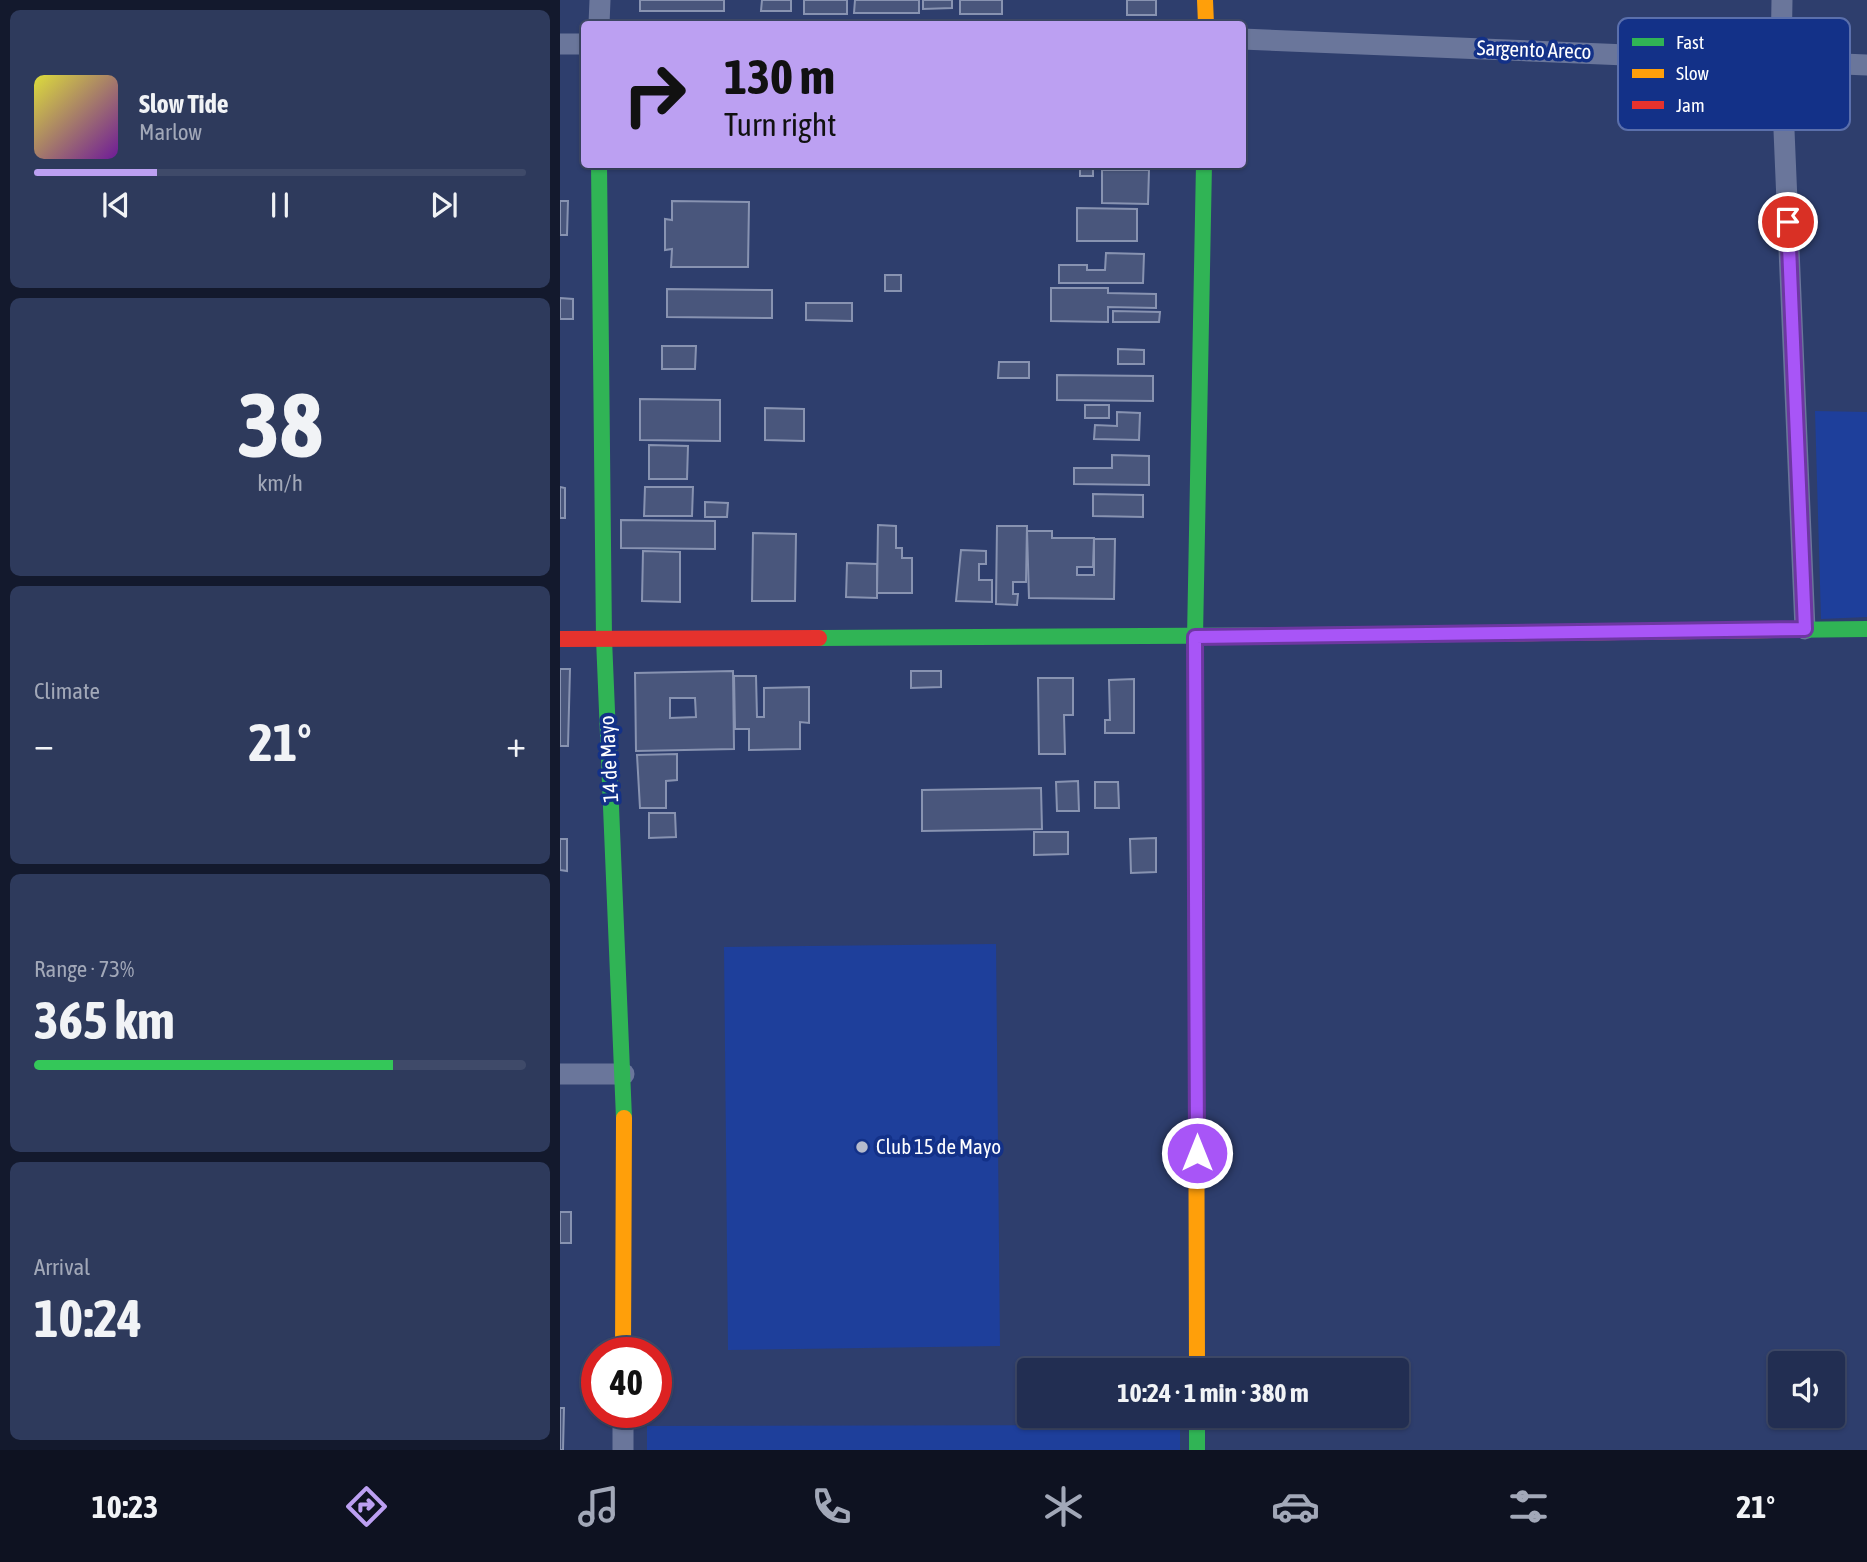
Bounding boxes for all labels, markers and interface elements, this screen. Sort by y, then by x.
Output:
legend [1618,18,1850,130]
text: Fast [1676,31,1704,53]
street label: Sargento Areco [1476,35,1592,63]
text: 130 m [724,48,835,104]
icon: right [609,49,700,140]
text: Slow [1676,62,1710,84]
text: Slow Tide [139,89,229,119]
text: Jam [1676,94,1705,116]
text: Turn right [724,106,837,143]
text: Marlow [139,119,202,145]
icon: previous [97,186,135,224]
icon: pause [261,186,299,224]
icon: next [425,186,463,224]
pin [1758,192,1818,252]
icon: arrive [1769,203,1807,241]
text: 38 [237,372,323,476]
text: km/h [257,470,303,496]
text: Climate [34,678,100,704]
text: 21° [248,712,312,772]
street label: 14 de Mayo [594,715,622,803]
text: − [34,722,54,765]
text: + [506,722,526,765]
text: Range · 73% [34,956,134,982]
text: 365 km [34,990,175,1050]
position arrow [1160,1116,1234,1190]
place label: Club 15 de Mayo [876,1134,1001,1158]
marker: Club 15 de Mayo [854,1139,870,1155]
text: Arrival [34,1254,90,1280]
text: 10:24 [34,1288,142,1348]
speed limit sign: 40 [581,1337,672,1428]
map controls [1768,1351,1845,1428]
button: sound [1768,1351,1845,1428]
text: 10:24 · 1 min · 380 m [1117,1378,1309,1408]
icon: directions [342,1482,391,1531]
icon: music [574,1482,623,1531]
icon: phone [807,1482,856,1531]
icon: climate [1039,1482,1088,1531]
icon: car [1271,1482,1320,1531]
icon: filters [1504,1482,1553,1531]
text: 10:23 [92,1488,158,1525]
text: 21° [1736,1488,1775,1525]

